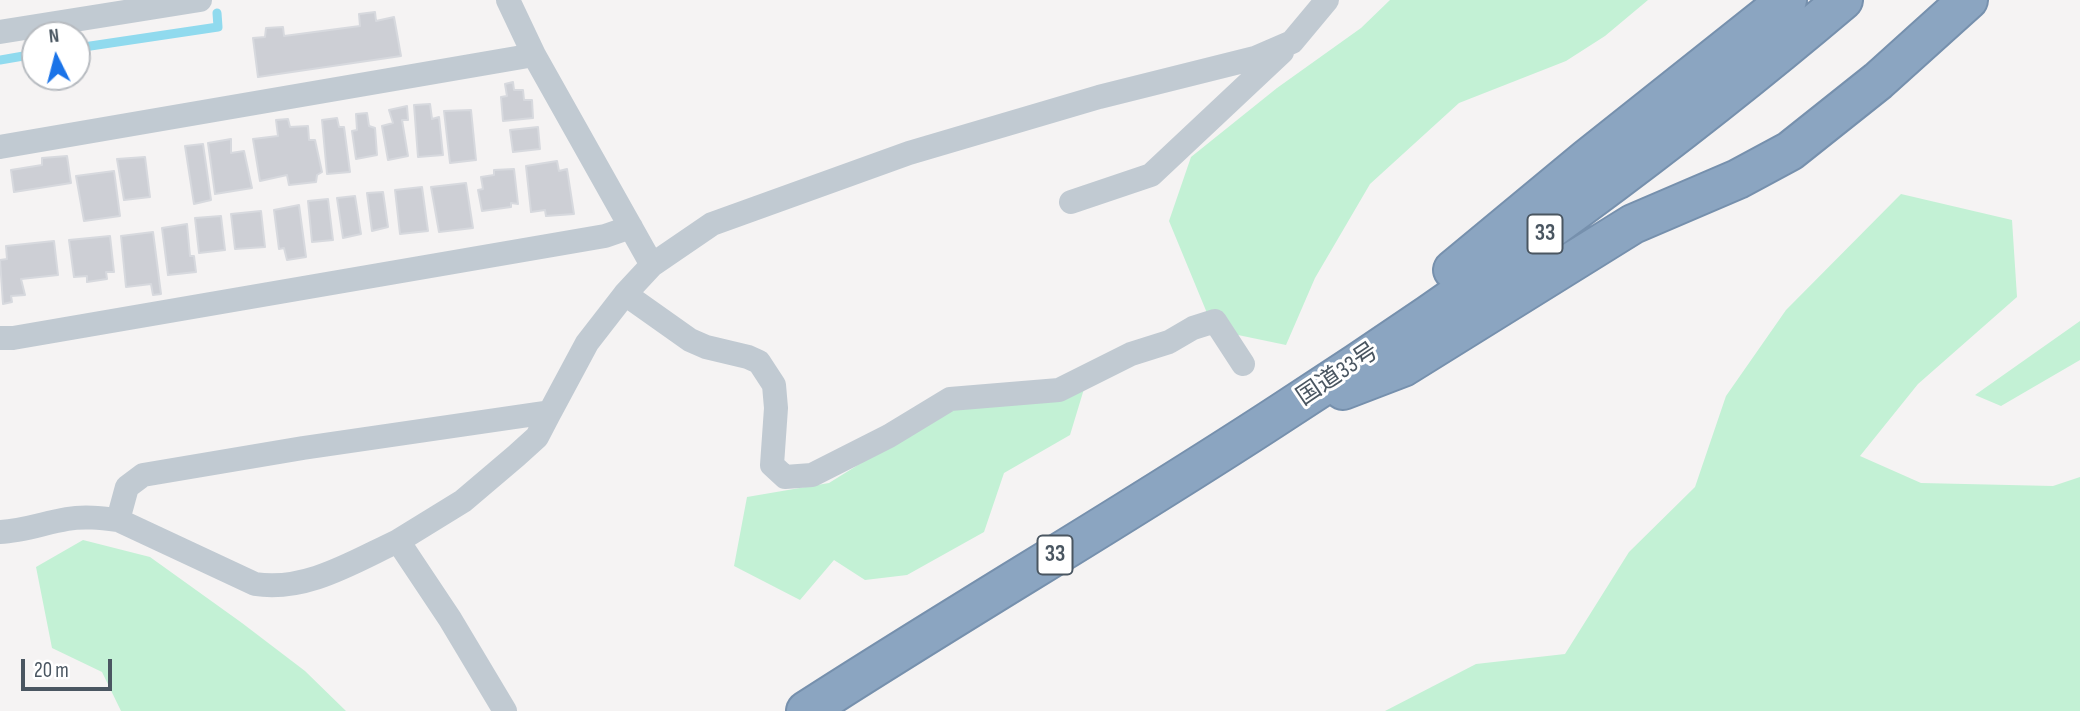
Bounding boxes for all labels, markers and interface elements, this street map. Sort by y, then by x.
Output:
north arrow [21,21,91,91]
text: N [48,25,60,49]
road number: 33 [1528,215,1562,254]
street label: 国道33号 [1292,337,1384,413]
road number: 33 [1038,536,1072,575]
scale bar [24,644,116,688]
text: 20 m [34,658,69,683]

